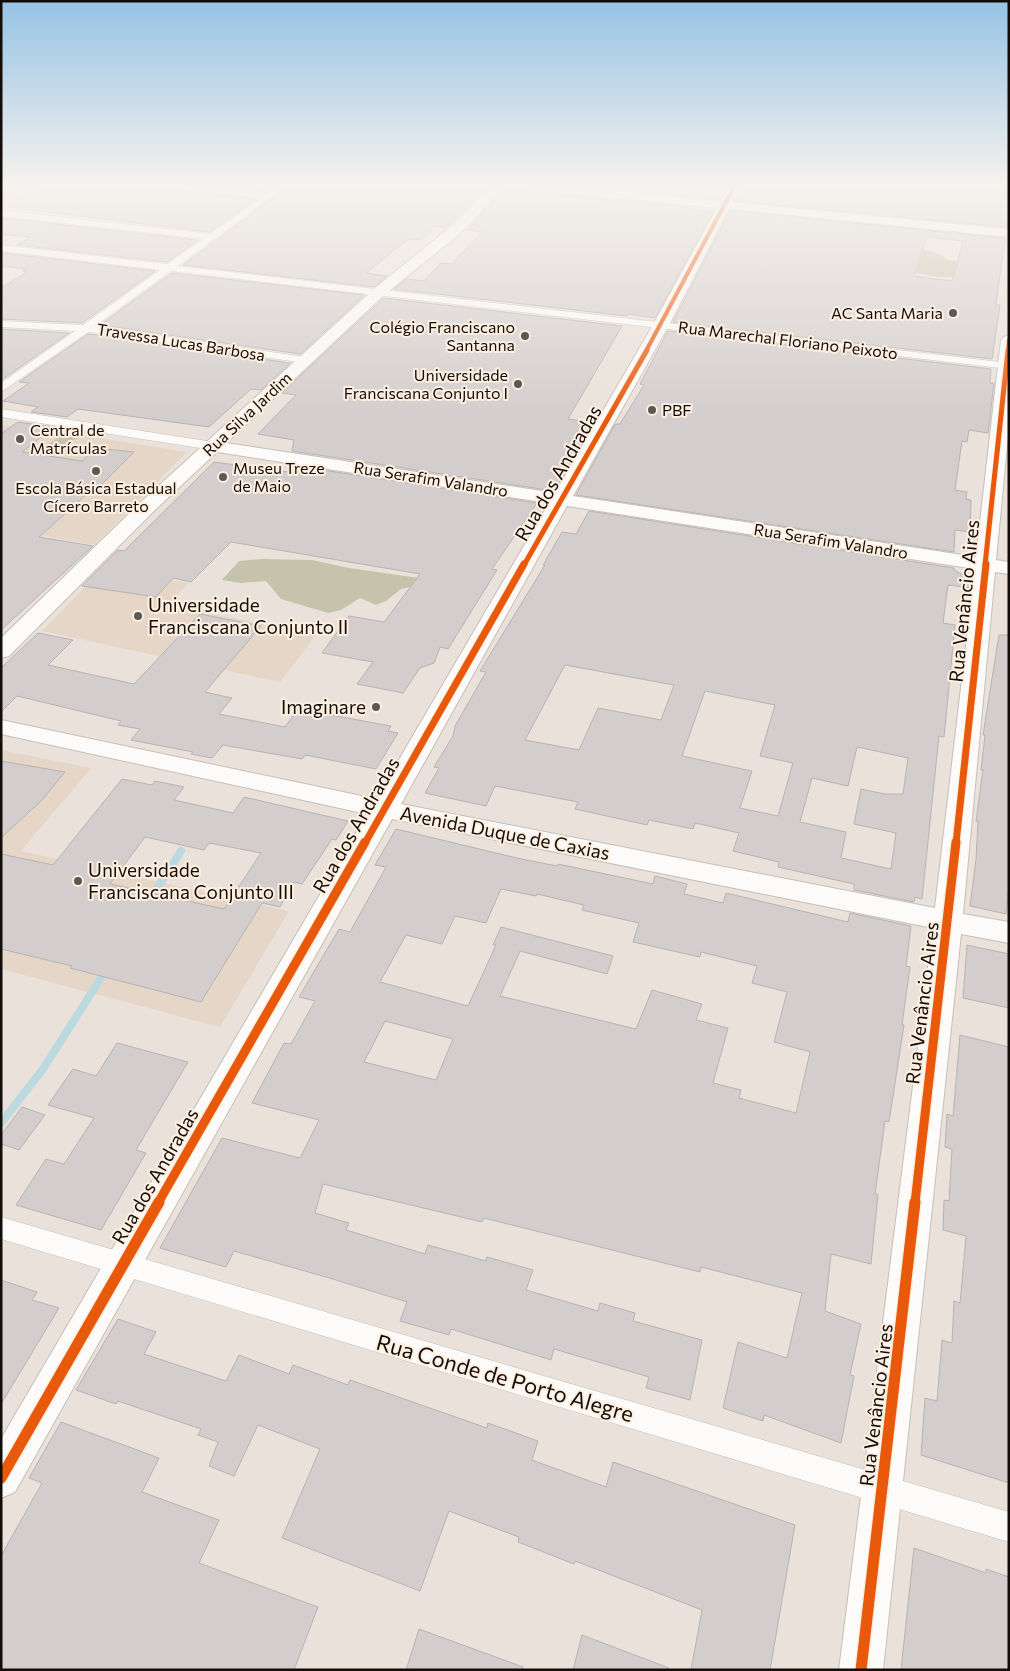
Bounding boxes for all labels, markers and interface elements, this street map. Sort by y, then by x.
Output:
place label: AC Santa Maria [831,303,943,322]
marker: AC Santa Maria [947,307,959,319]
place label: Colégio Franciscano Santanna [370,317,515,354]
street label: Rua Marechal Floriano Peixoto [677,317,899,362]
street label: Travessa Lucas Barbosa [96,319,267,364]
marker: Colégio Franciscano Santanna [519,330,531,342]
place label: Universidade Franciscana Conjunto I [344,365,508,402]
street label: Rua Silva Jardim [198,368,295,460]
marker: Universidade Franciscana Conjunto I [512,378,524,390]
place label: PBF [662,400,692,419]
street label: Rua dos Andradas [509,401,606,545]
marker: PBF [646,404,658,416]
place label: Central de Matrículas [30,420,107,457]
marker: Central de Matrículas [14,433,26,445]
street label: Rua Serafim Valandro [353,457,510,500]
place label: Museu Treze de Maio [233,458,325,495]
marker: Escola Básica Estadual Cícero Barreto [90,465,102,477]
marker: Museu Treze de Maio [217,471,229,483]
place label: Escola Básica Estadual Cícero Barreto [15,478,177,515]
street label: Rua Serafim Valandro [753,519,910,562]
street label: Rua Venâncio Aires [944,519,983,683]
place label: Universidade Franciscana Conjunto II [148,593,348,638]
marker: Universidade Franciscana Conjunto II [132,610,144,622]
place label: Imaginare [281,695,366,718]
marker: Imaginare [370,701,382,713]
street label: Rua dos Andradas [307,753,404,897]
street label: Avenida Duque de Caxias [398,801,612,864]
place label: Universidade Franciscana Conjunto III [88,858,294,903]
marker: Universidade Franciscana Conjunto III [72,875,84,887]
street label: Rua Venâncio Aires [900,920,943,1085]
street label: Rua dos Andradas [106,1104,203,1248]
street label: Rua Venâncio Aires [854,1322,897,1487]
street label: Rua Conde de Porto Alegre [373,1328,637,1427]

